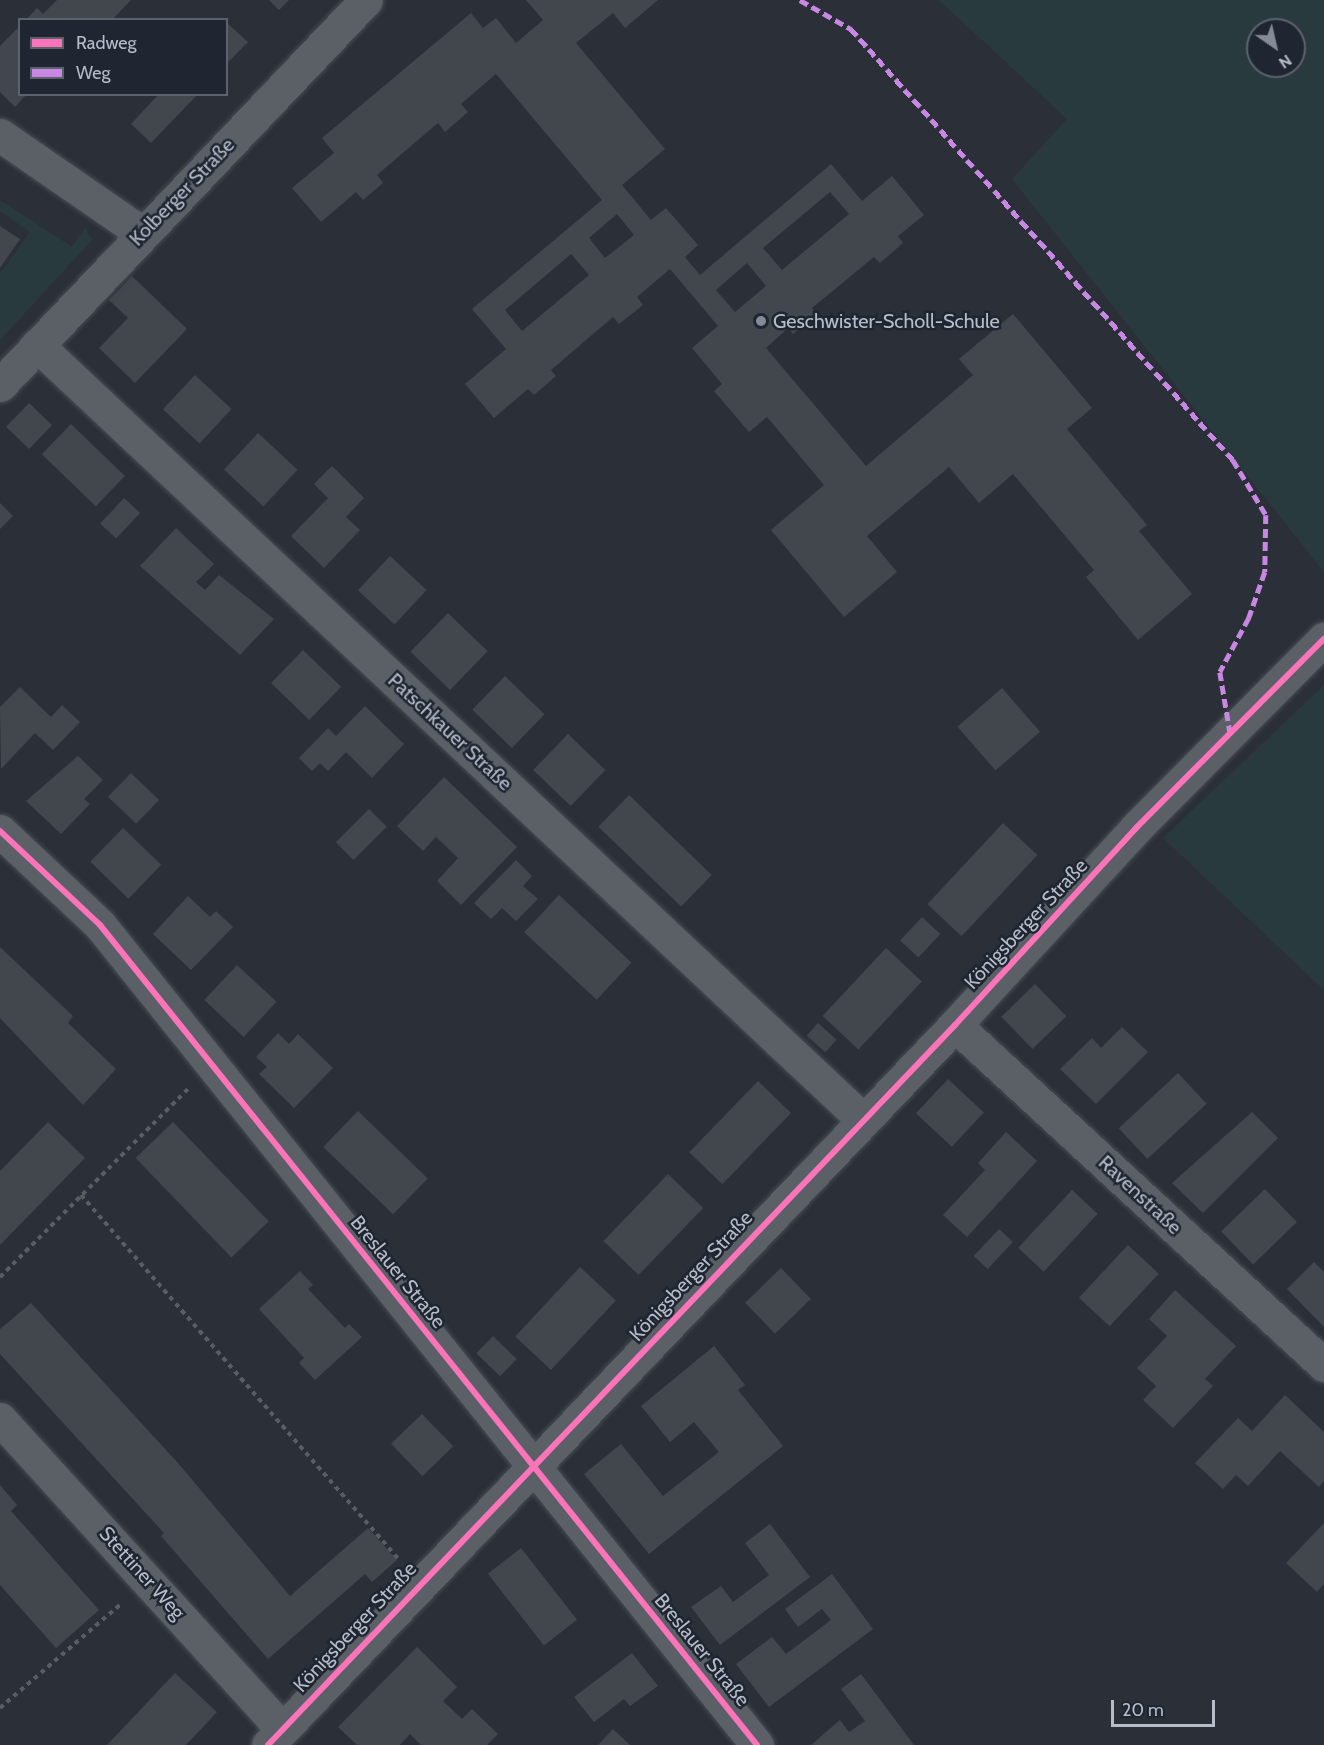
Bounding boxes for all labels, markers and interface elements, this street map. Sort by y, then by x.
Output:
legend [18,18,228,96]
north arrow [1246,18,1306,78]
text: Radweg [76,32,137,54]
text: N [1275,51,1295,73]
text: Weg [76,62,111,84]
street label: Kolberger Straße [125,133,239,251]
place label: Geschwister-Scholl-Schule [773,309,1000,333]
marker: Geschwister-Scholl-Schule [754,314,768,328]
street label: Patschkauer Straße [383,668,517,796]
street label: Königsberger Straße [959,854,1093,994]
street label: Ravenstraße [1094,1151,1186,1239]
street label: Königsberger Straße [624,1206,758,1346]
street label: Breslauer Straße [345,1211,451,1333]
street label: Stettiner Weg [94,1522,190,1624]
street label: Königsberger Straße [288,1557,422,1697]
street label: Breslauer Straße [649,1589,755,1711]
scale bar [1114,1688,1218,1726]
text: 20 m [1122,1699,1164,1721]

